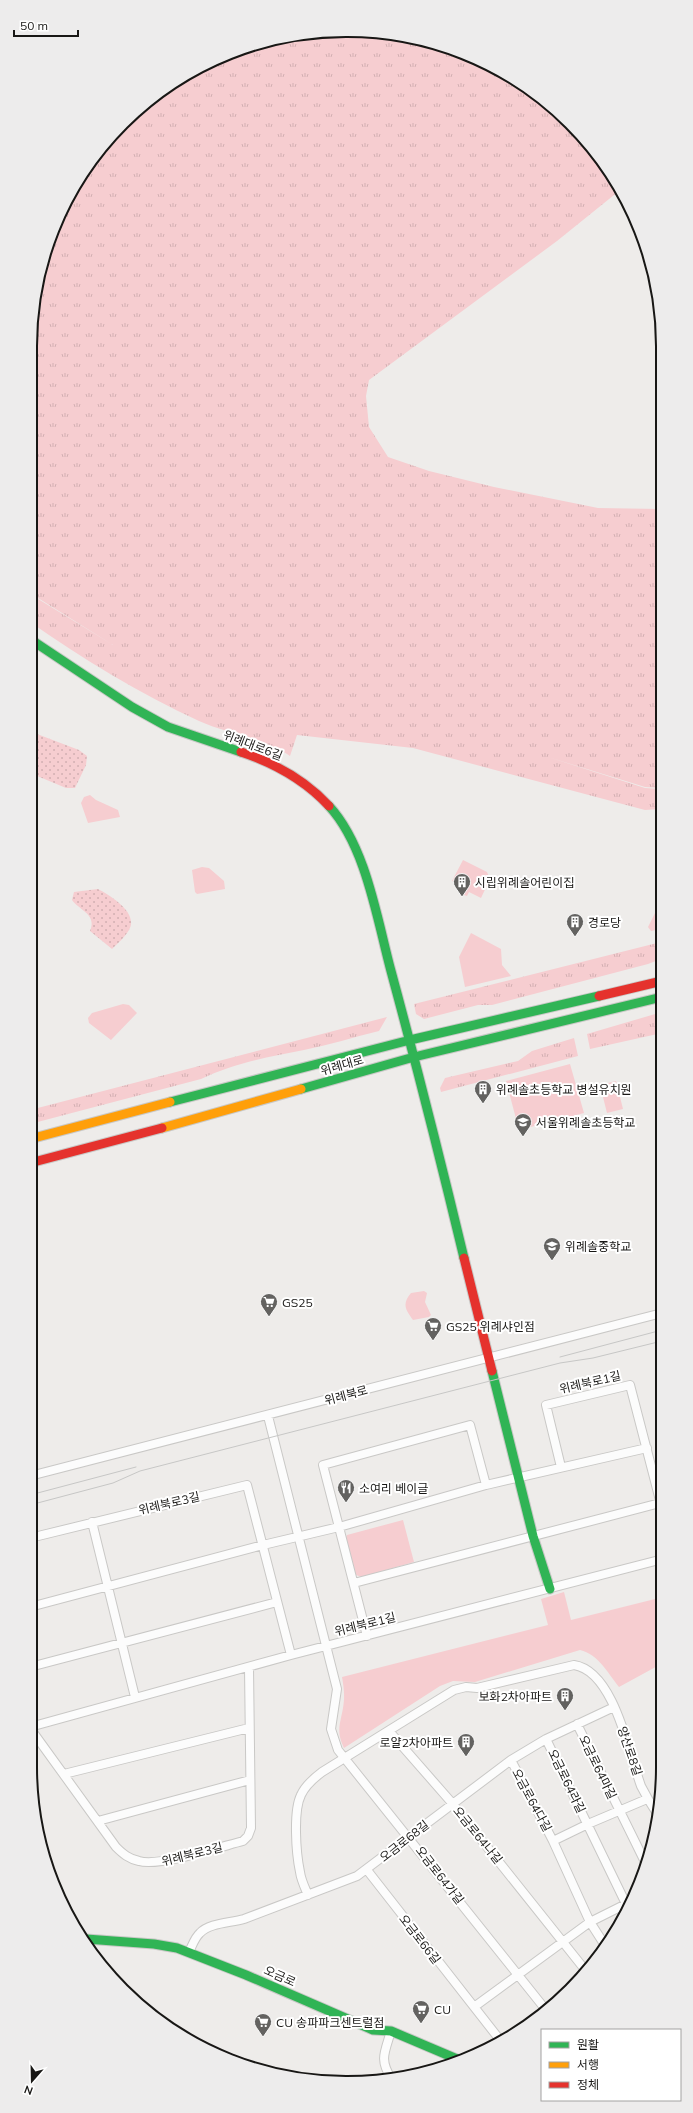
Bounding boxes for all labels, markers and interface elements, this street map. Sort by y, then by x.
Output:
scale bar [14,12,78,38]
text: 50 m [20,18,48,33]
street label: 위례대로6길 [221,727,285,763]
building icon: 시립위례솔어린이집 [452,872,472,897]
place label: 시립위례솔어린이집 [475,875,574,890]
building icon: 경로당 [565,912,585,937]
place label: 경로당 [588,915,621,930]
street label: 위례대로 [319,1052,365,1078]
building icon: 위례솔초등학교 병설유치원 [473,1079,493,1104]
place label: 위례솔초등학교 병설유치원 [496,1082,632,1097]
school or university icon: 서울위례솔초등학교 [513,1112,533,1137]
place label: 서울위례솔초등학교 [536,1115,635,1130]
school or university icon: 위례솔중학교 [542,1236,562,1261]
place label: 위례솔중학교 [565,1239,631,1254]
supermarket icon: GS25 [259,1292,279,1317]
place label: GS25 [282,1295,313,1310]
supermarket icon: GS25 위례샤인점 [423,1316,443,1341]
place label: GS25 위례샤인점 [446,1319,535,1334]
street label: 위례북로1길 [558,1368,622,1396]
street label: 위례북로 [323,1382,369,1408]
restaurant icon: 소여리 베이글 [336,1478,356,1503]
place label: 소여리 베이글 [359,1481,428,1496]
street label: 위례북로3길 [137,1489,201,1517]
street label: 위례북로1길 [333,1609,397,1639]
building icon: 보화2차아파트 [555,1686,575,1711]
place label: 보화2차아파트 [479,1689,552,1704]
street label: 양산로8길 [615,1724,645,1778]
building icon: 로얄2차아파트 [456,1732,476,1757]
street label: 오금로64마길 [576,1732,620,1802]
place label: 로얄2차아파트 [380,1735,453,1750]
street label: 오금로64라길 [545,1746,589,1816]
street label: 오금로64다길 [509,1766,555,1834]
street label: 오금로64나길 [450,1803,506,1867]
street label: 오금로68길 [376,1817,432,1865]
street label: 위례북로3길 [160,1839,224,1869]
street label: 오금로64가길 [413,1843,467,1907]
street label: 오금로66길 [396,1911,444,1967]
street label: 오금로 [262,1962,298,1990]
supermarket icon: CU [411,1999,431,2024]
place label: CU [434,2002,451,2017]
supermarket icon: CU 송파파크센트럴점 [253,2012,273,2037]
place label: CU 송파파크센트럴점 [276,2015,384,2030]
legend [541,2029,681,2101]
text: 원활 [577,2037,599,2052]
text: 서행 [577,2057,599,2072]
north arrow [12,2061,52,2101]
text: 정체 [577,2077,599,2092]
text: N [22,2082,35,2098]

